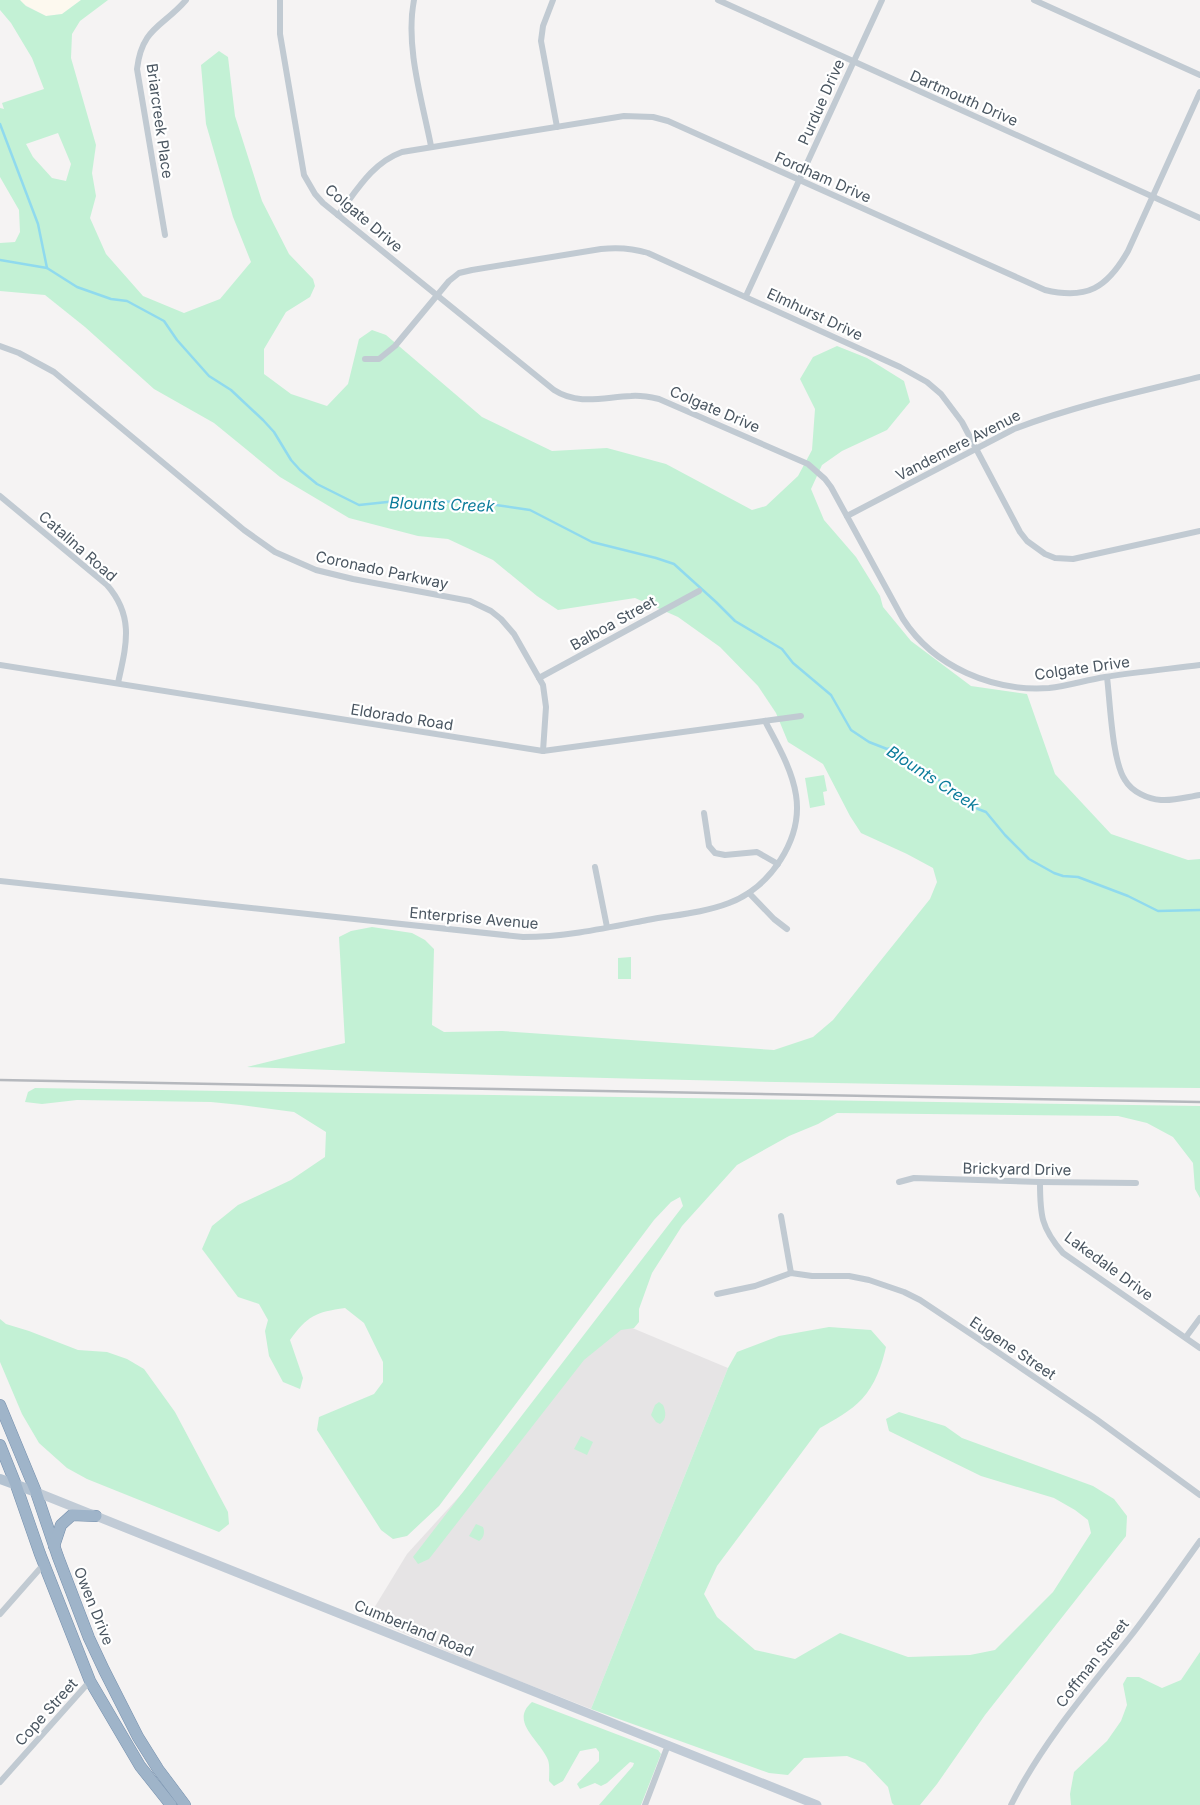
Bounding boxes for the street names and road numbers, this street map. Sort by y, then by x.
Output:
street label: Purdue Drive [794,56,848,148]
street label: Briarcreek Place [143,62,177,180]
street label: Dartmouth Drive [907,66,1021,130]
street label: Fordham Drive [772,147,874,207]
street label: Colgate Drive [321,180,407,256]
street label: Elmhurst Drive [764,284,866,344]
street label: Colgate Drive [667,381,763,437]
street label: Vandemere Avenue [892,405,1024,485]
street label: Catalina Road [35,507,121,585]
street label: Coronado Parkway [314,547,451,593]
street label: Balboa Street [567,592,659,654]
street label: Colgate Drive [1033,652,1131,684]
street label: Eldorado Road [349,700,455,734]
street label: Enterprise Avenue [409,903,539,933]
street label: Brickyard Drive [962,1159,1072,1179]
street label: Lakedale Drive [1061,1227,1157,1305]
street label: Eugene Street [966,1312,1060,1384]
street label: Owen Drive [70,1564,118,1648]
street label: Cumberland Road [351,1595,477,1661]
street label: Coffman Street [1051,1615,1133,1711]
street label: Cope Street [11,1674,81,1750]

